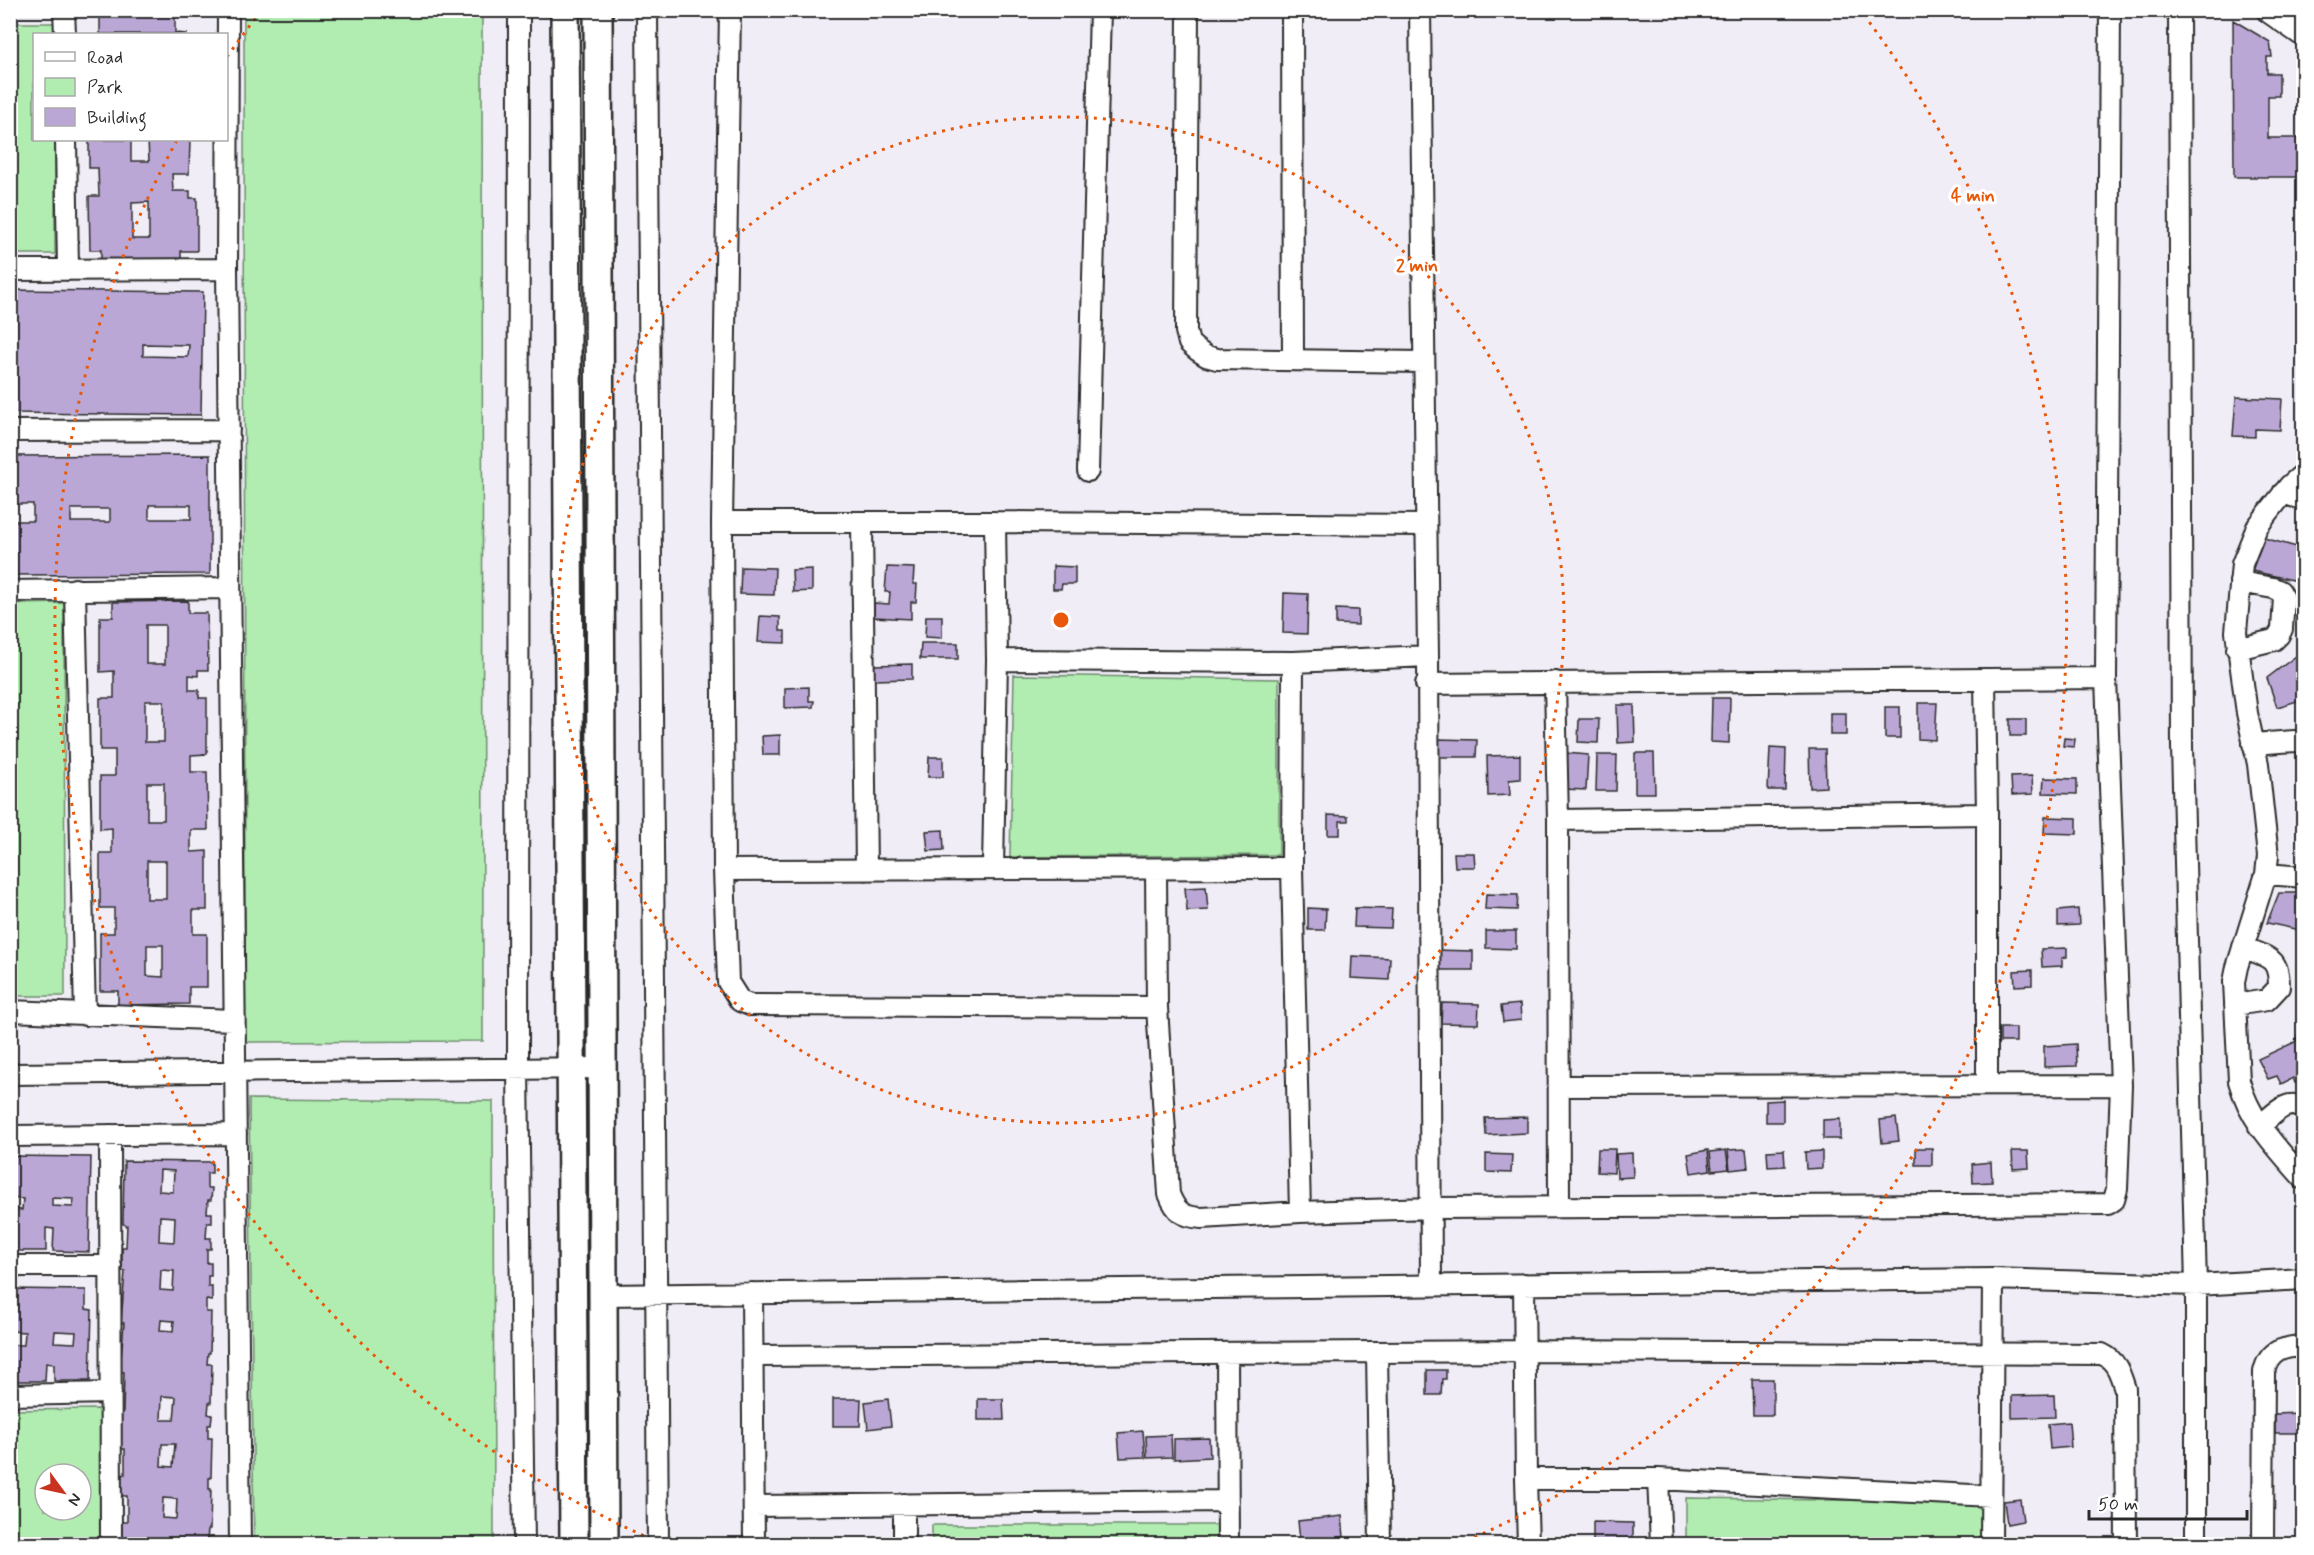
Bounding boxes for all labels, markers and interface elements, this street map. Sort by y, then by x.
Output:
legend [33,33,228,141]
text: Road [87,46,123,70]
text: Park [87,76,123,100]
text: Building [87,106,147,132]
text: 4 min [1951,184,1995,208]
text: 2 min [1396,254,1438,278]
centre of rings [1051,610,1071,630]
north arrow [33,1462,93,1522]
scale bar [2089,1483,2246,1521]
text: N [63,1489,86,1510]
text: 50 m [2098,1493,2138,1517]

